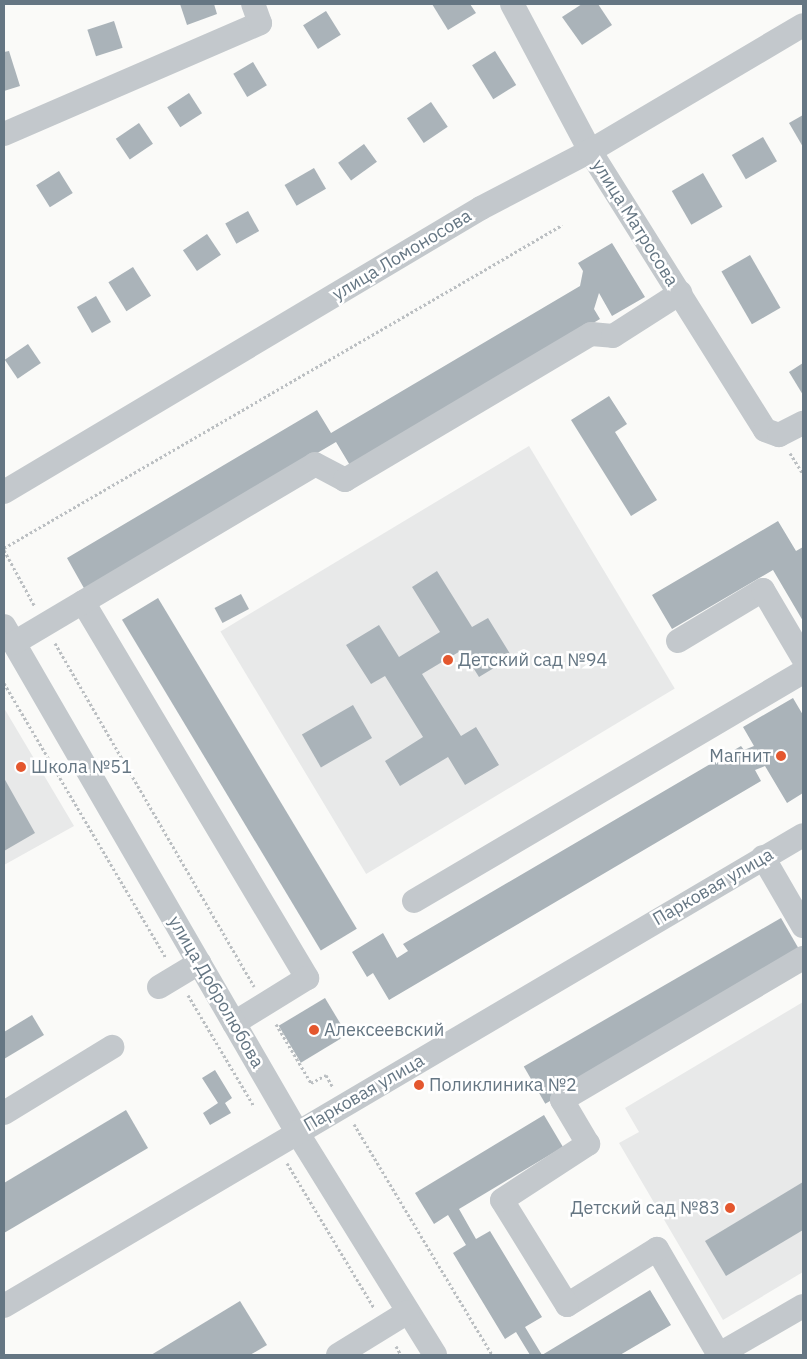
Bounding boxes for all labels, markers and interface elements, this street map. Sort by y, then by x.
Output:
street label: улица Матросова [587,156,683,290]
street label: улица Ломоносова [329,205,475,305]
place label: Детский сад №94 [458,649,607,671]
marker: Детский сад №94 [442,654,454,666]
place label: Магнит [709,745,771,767]
marker: Магнит [775,750,787,762]
place label: Школа №51 [31,756,132,778]
marker: Школа №51 [15,761,27,773]
street label: Парковая улица [649,844,777,930]
street label: улица Добролюбова [164,912,268,1072]
place label: Алексеевский [324,1019,444,1041]
marker: Алексеевский [308,1024,320,1036]
street label: Парковая улица [300,1050,428,1136]
place label: Поликлиника №2 [429,1074,577,1096]
marker: Поликлиника №2 [413,1079,425,1091]
place label: Детский сад №83 [571,1197,720,1219]
marker: Детский сад №83 [724,1202,736,1214]

